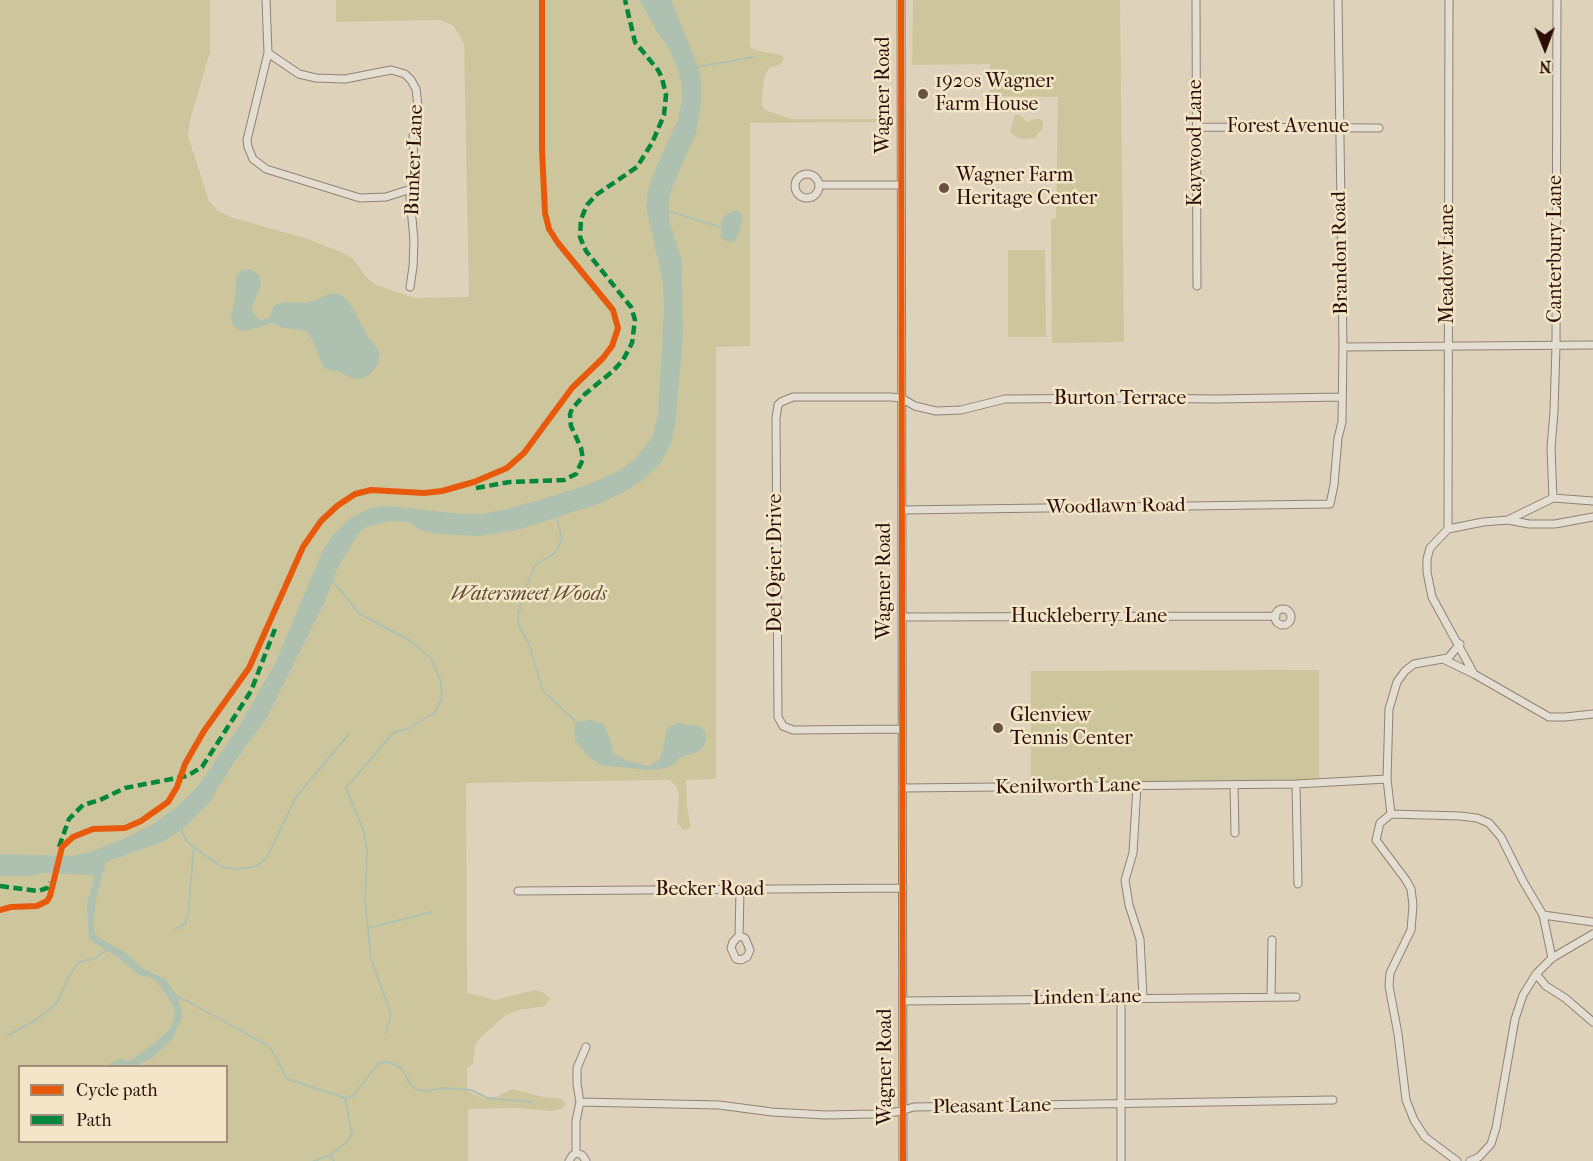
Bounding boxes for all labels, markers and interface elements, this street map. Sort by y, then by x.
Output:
north arrow [1515,18,1575,78]
street label: Wagner Road [872,36,896,154]
text: N [1539,57,1552,76]
place label: 1920s Wagner Farm House [935,70,1054,117]
street label: Kaywood Lane [1184,79,1208,207]
marker: 1920s Wagner Farm House [916,87,930,101]
street label: Bunker Lane [401,104,429,216]
street label: Forest Avenue [1227,115,1349,139]
place label: Wagner Farm Heritage Center [956,164,1097,211]
street label: Canterbury Lane [1544,175,1568,323]
marker: Wagner Farm Heritage Center [937,181,951,195]
street label: Brandon Road [1328,191,1354,315]
street label: Meadow Lane [1436,204,1460,324]
street label: Burton Terrace [1054,387,1186,411]
street label: Del Ogier Drive [764,494,788,632]
street label: Woodlawn Road [1046,494,1186,520]
street label: Wagner Road [873,522,897,640]
park label: Watersmeet Woods [451,583,607,607]
street label: Huckleberry Lane [1011,605,1167,629]
place label: Glenview Tennis Center [1010,704,1133,751]
marker: Glenview Tennis Center [991,721,1005,735]
street label: Kenilworth Lane [995,774,1141,800]
street label: Becker Road [656,878,764,902]
street label: Linden Lane [1032,985,1142,1011]
street label: Wagner Road [874,1008,898,1126]
legend [18,1065,228,1143]
text: Cycle path [76,1080,157,1101]
street label: Pleasant Lane [932,1094,1052,1120]
text: Path [76,1110,112,1131]

